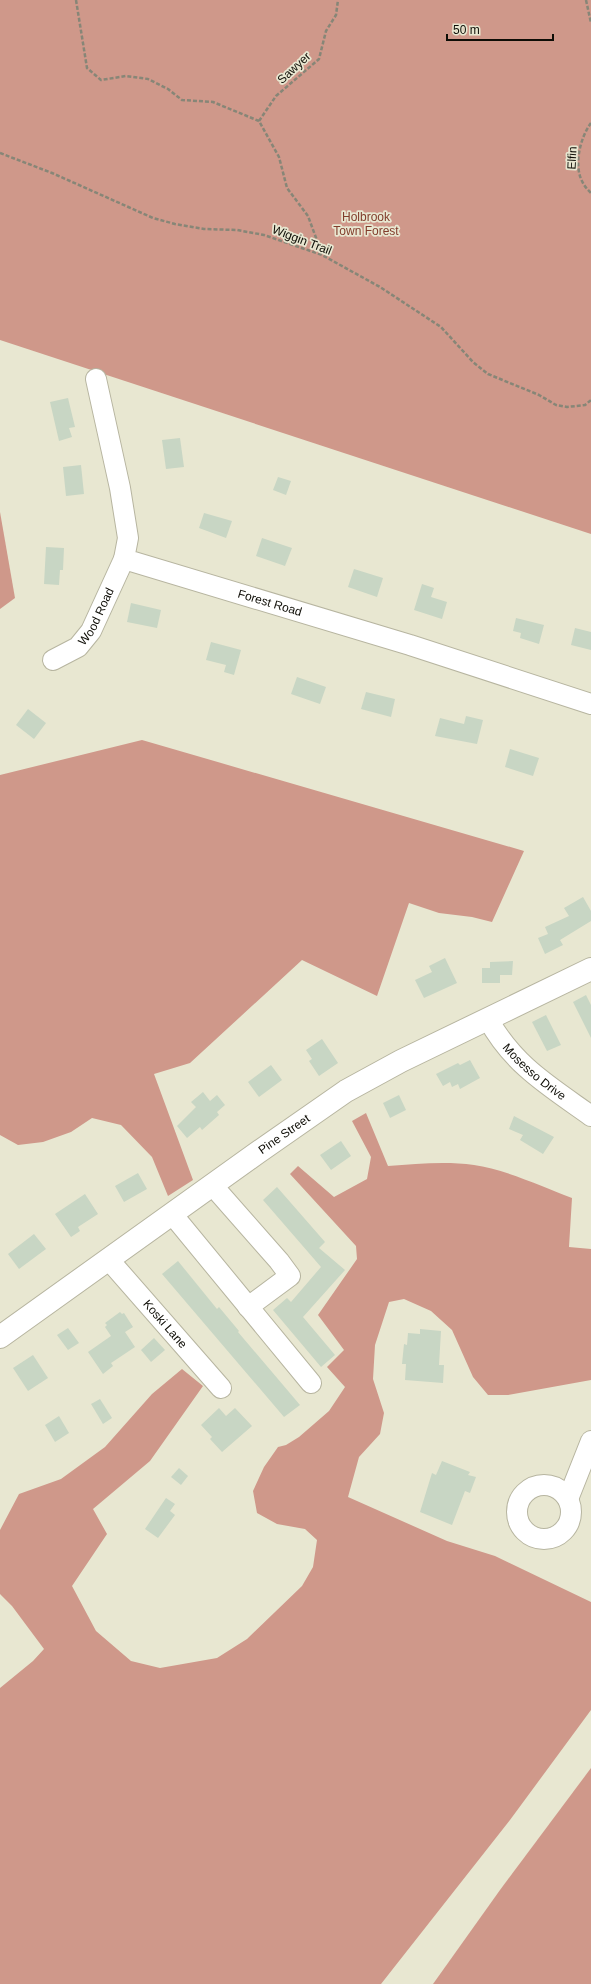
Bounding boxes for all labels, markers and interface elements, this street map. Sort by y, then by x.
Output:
scale bar [447,16,553,42]
text: 50 m [453,23,480,37]
street label: Sawyer [275,49,313,87]
street label: Elfin [564,146,580,170]
park label: Holbrook Town Forest [333,210,399,238]
street label: Wiggin Trail [270,222,334,258]
street label: Wood Road [75,586,117,648]
street label: Forest Road [236,587,304,619]
street label: Mosesso Drive [500,1041,569,1103]
street label: Pine Street [256,1111,313,1157]
street label: Koski Lane [140,1297,190,1351]

